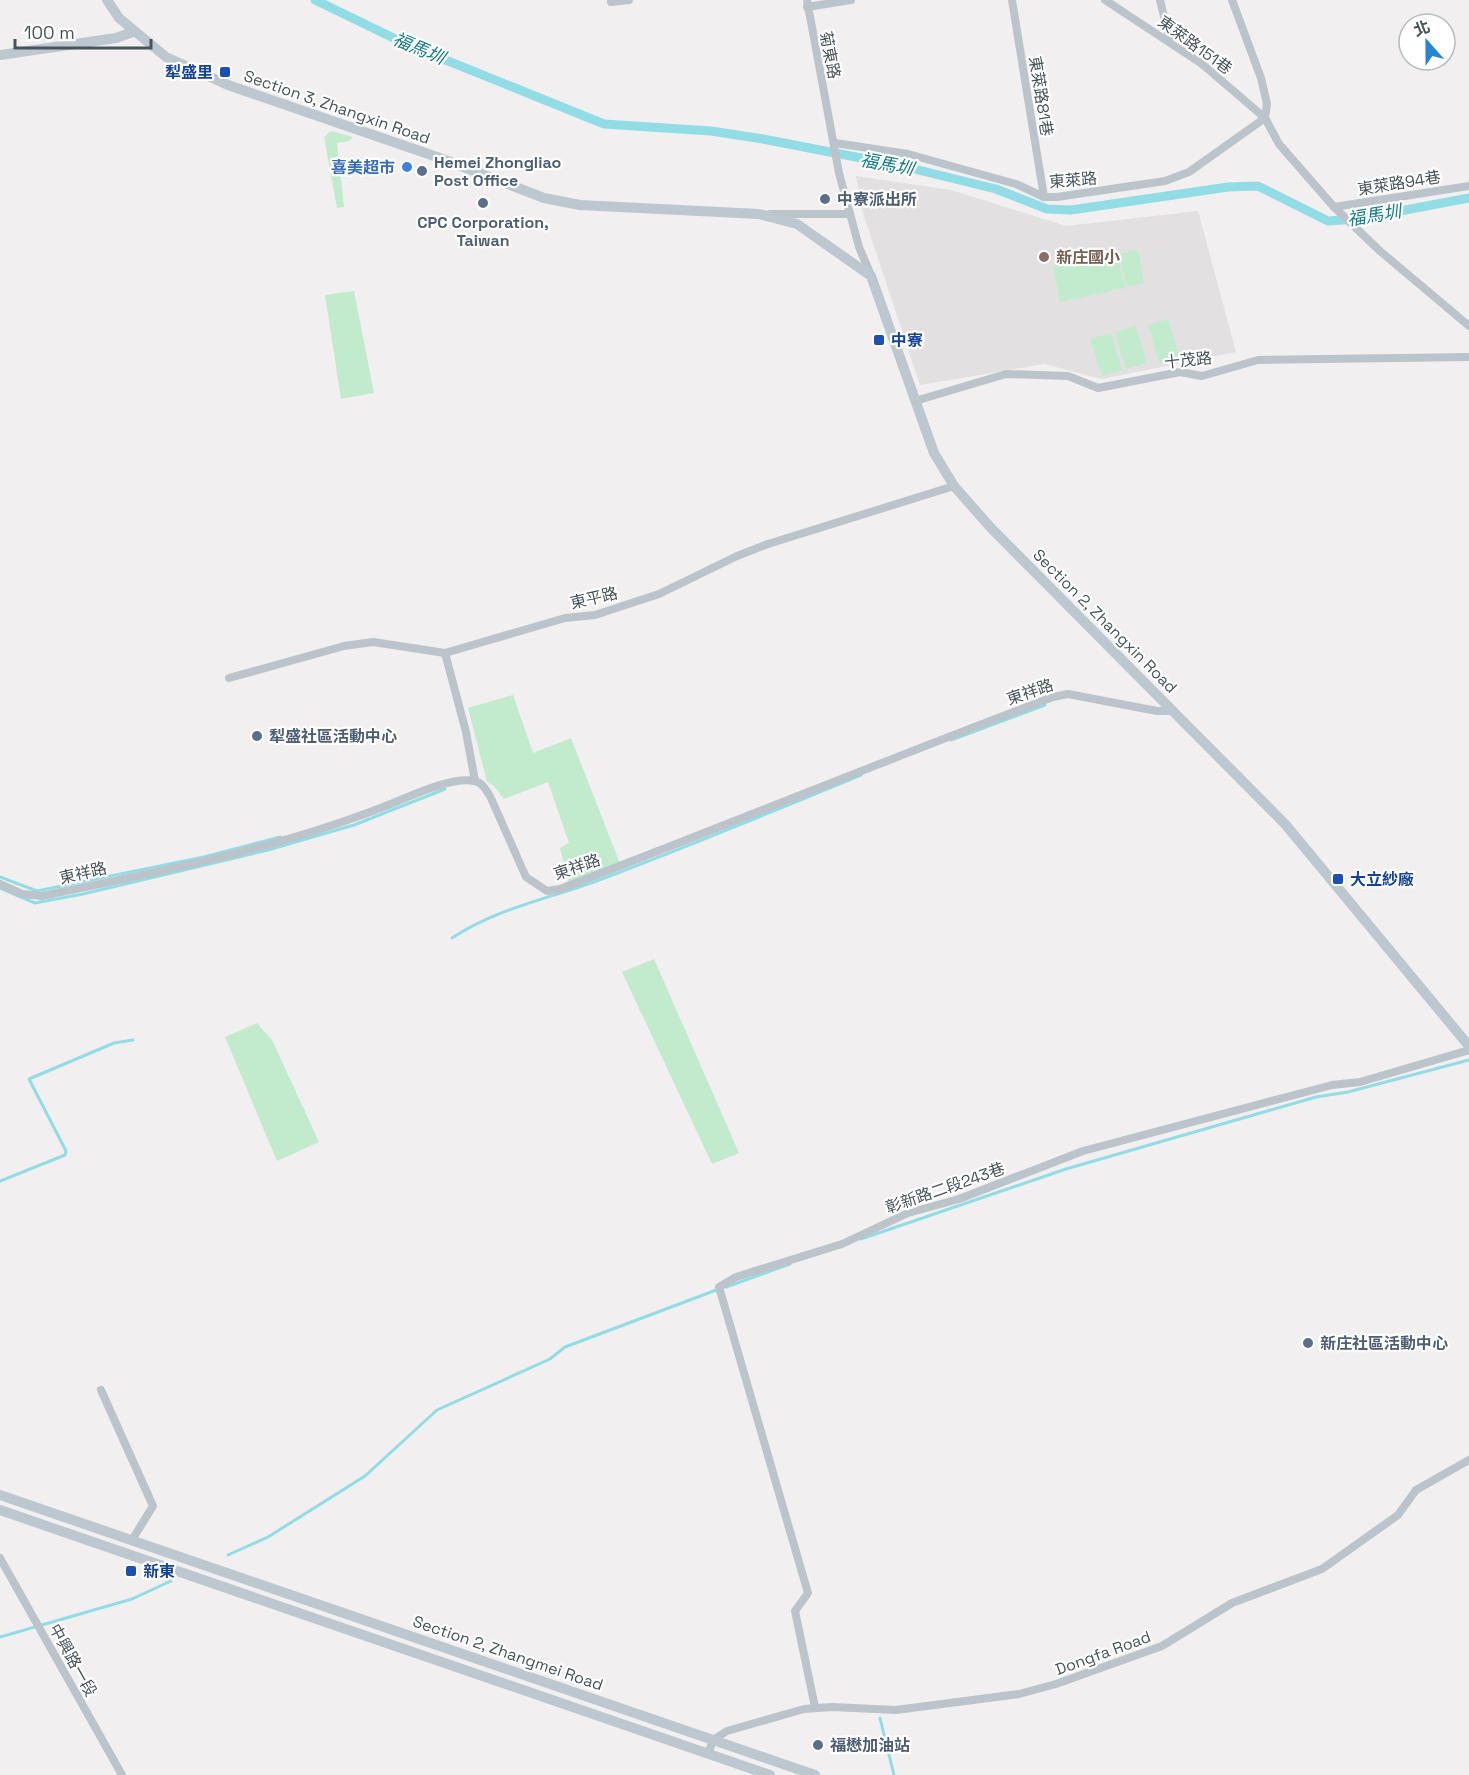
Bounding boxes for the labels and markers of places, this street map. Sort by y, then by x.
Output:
place label: 犁盛里 [165,62,213,83]
marker: 犁盛里 [218,65,232,79]
place label: Hemei Zhongliao Post Office [434,152,561,191]
place label: 喜美超市 [331,157,395,178]
marker: 喜美超市 [400,160,414,174]
marker: Hemei Zhongliao Post Office [415,164,429,178]
place label: 中寮派出所 [837,189,917,210]
marker: 中寮派出所 [818,192,832,206]
marker: CPC Corporation, Taiwan [476,196,490,210]
place label: CPC Corporation, Taiwan [417,212,549,251]
place label: 新庄國小 [1056,247,1120,268]
marker: 新庄國小 [1037,250,1051,264]
place label: 中寮 [891,330,923,351]
marker: 中寮 [872,333,886,347]
place label: 犁盛社區活動中心 [269,726,397,747]
marker: 犁盛社區活動中心 [250,729,264,743]
place label: 大立紗廠 [1350,869,1414,890]
marker: 大立紗廠 [1331,872,1345,886]
place label: 新庄社區活動中心 [1320,1333,1448,1354]
marker: 新庄社區活動中心 [1301,1336,1315,1350]
place label: 新東 [143,1561,175,1582]
marker: 新東 [124,1564,138,1578]
place label: 福懋加油站 [830,1735,910,1756]
marker: 福懋加油站 [811,1738,825,1752]

